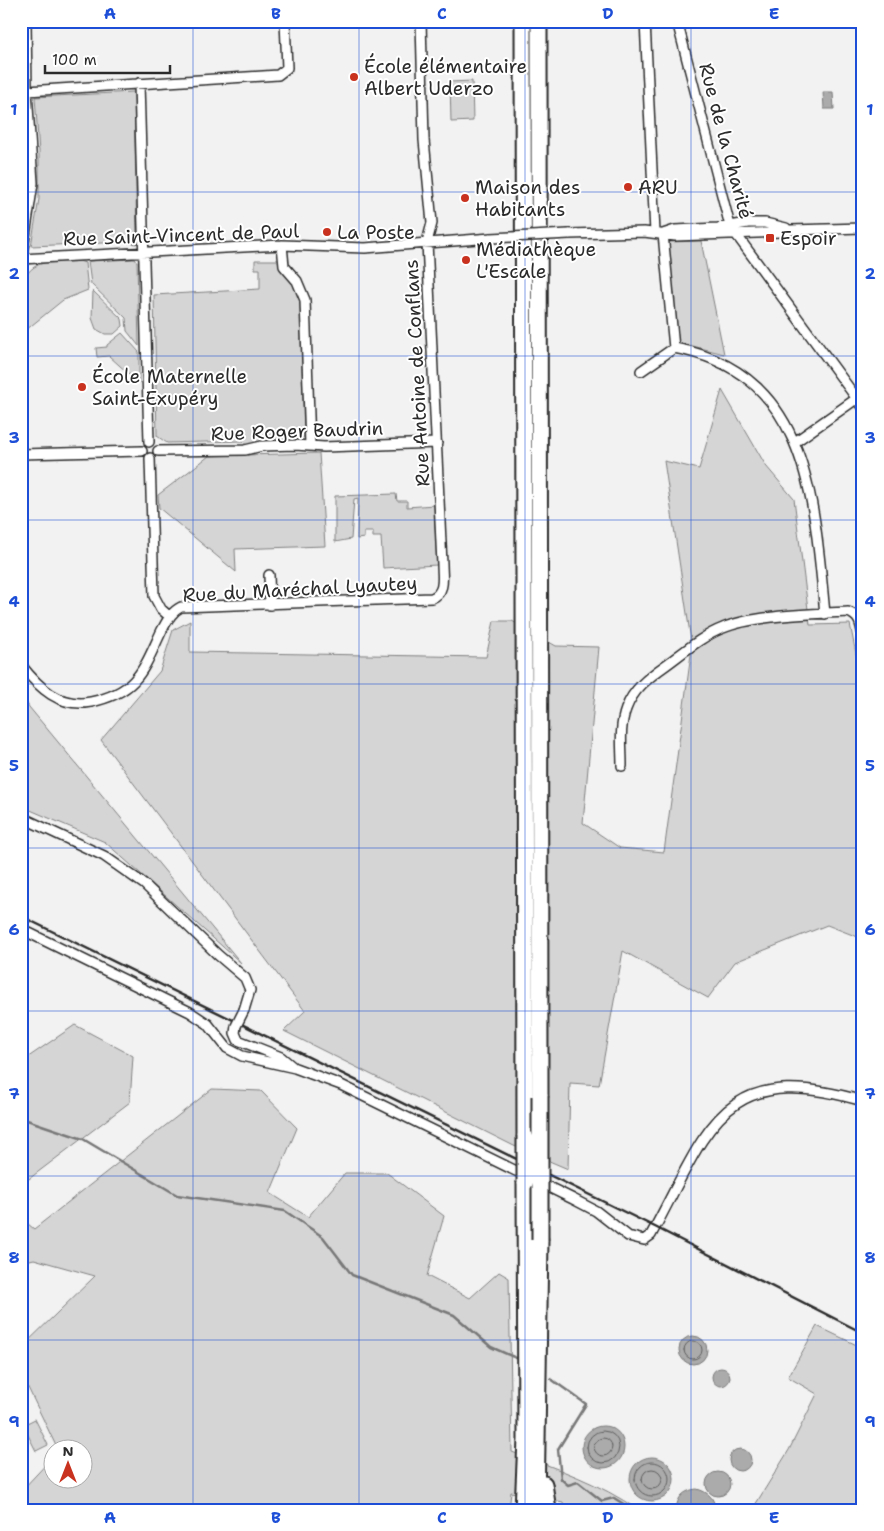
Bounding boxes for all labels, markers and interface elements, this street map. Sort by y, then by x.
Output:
text: A [104,3,116,24]
text: B [271,3,281,24]
text: C [437,3,447,24]
text: D [602,3,614,24]
text: E [769,3,779,24]
scale bar [45,42,170,74]
text: 100 m [52,50,97,70]
place label: École élémentaire Albert Uderzo [364,53,527,101]
street label: Rue de la Charité [693,60,759,222]
marker: École élémentaire Albert Uderzo [348,71,360,83]
text: 1 [10,99,18,120]
text: 1 [866,99,874,120]
place label: Maison des Habitants [475,175,580,222]
place label: ARU [638,175,678,200]
marker: ARU [622,181,634,193]
marker: Maison des Habitants [459,192,471,204]
street label: Rue Saint-Vincent de Paul [63,218,300,252]
place label: La Poste [337,220,415,245]
marker: La Poste [321,226,333,238]
place label: Espoir [780,226,837,251]
marker: Espoir [764,232,776,244]
place label: Médiathèque L'Escale [476,237,596,284]
marker: Médiathèque L'Escale [460,254,472,266]
street label: Rue Antoine de Conflans [399,259,435,487]
text: 2 [8,263,20,284]
text: 2 [864,263,876,284]
place label: École Maternelle Saint-Exupéry [92,363,247,411]
marker: École Maternelle Saint-Exupéry [76,381,88,393]
street label: Rue Roger Baudrin [210,415,384,447]
text: 3 [8,427,20,448]
text: 3 [864,427,876,448]
street label: Rue du Maréchal Lyautey [182,570,418,608]
text: 4 [8,591,20,612]
text: 4 [864,591,876,612]
text: 5 [9,755,19,776]
text: 5 [865,755,875,776]
text: 6 [8,919,20,940]
text: 6 [864,919,876,940]
text: 7 [8,1083,20,1104]
text: 7 [864,1083,876,1104]
text: 8 [8,1247,20,1268]
text: 8 [864,1247,876,1268]
text: 9 [8,1411,20,1432]
text: 9 [864,1411,876,1432]
north arrow [42,1438,92,1488]
text: N [62,1442,74,1460]
text: A [104,1507,116,1528]
text: B [271,1507,281,1528]
text: C [437,1507,447,1528]
text: D [602,1507,614,1528]
text: E [769,1507,779,1528]

